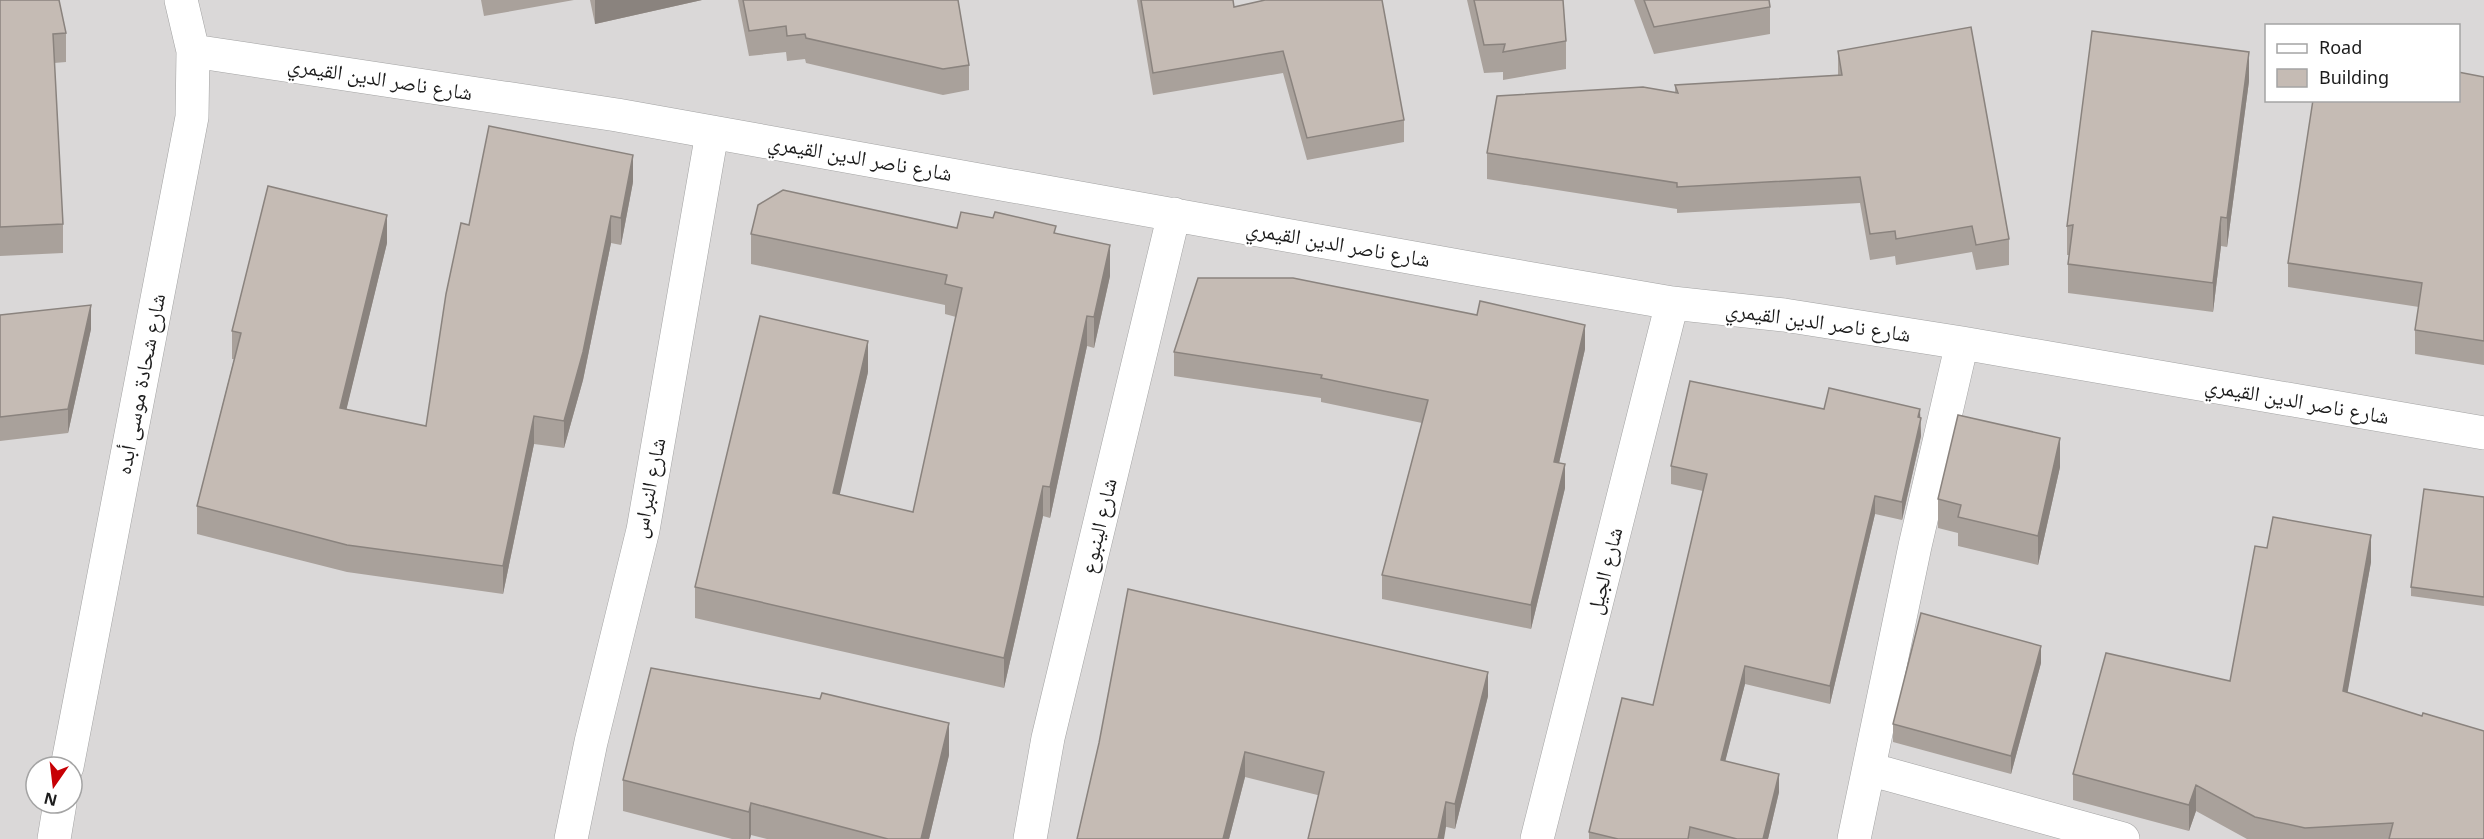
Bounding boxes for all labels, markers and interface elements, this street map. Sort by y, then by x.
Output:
legend [2265,24,2460,102]
text: Road [2319,35,2362,59]
street label: شارع ناصر الدين القيمري [285,50,474,110]
text: Building [2319,65,2389,89]
street label: شارع ناصر الدين القيمري [765,127,954,190]
street label: شارع ناصر الدين القيمري [1243,213,1432,276]
street label: شارع شحادة موسى أبده [109,291,171,477]
street label: شارع ناصر الدين القيمري [1723,294,1912,351]
street label: شارع ناصر الدين القيمري [2202,370,2391,433]
street label: شارع النبراس [625,435,671,540]
street label: شارع الينبوع [1073,475,1123,576]
street label: شارع الجيل [1580,524,1628,617]
north arrow [24,755,84,815]
text: N [41,787,59,812]

